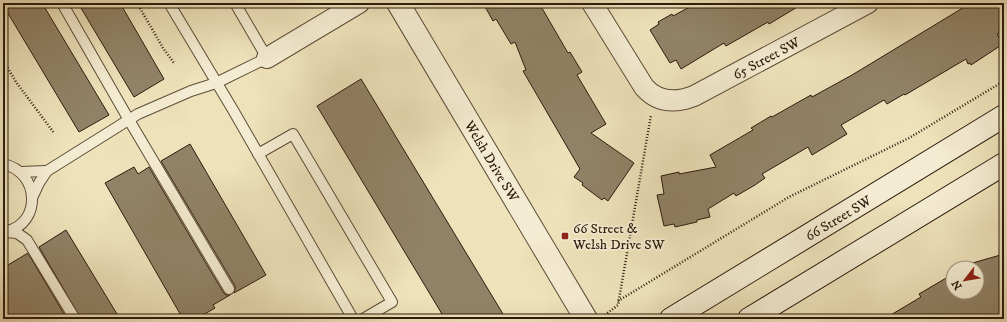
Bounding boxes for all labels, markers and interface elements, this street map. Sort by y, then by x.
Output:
street label: 65 Street SW [730,34,803,84]
street label: Welsh Drive SW [459,117,523,206]
street label: 66 Street SW [802,192,875,246]
place label: 66 Street & Welsh Drive SW [572,220,665,254]
marker: 66 Street & Welsh Drive SW [560,231,570,241]
north arrow [945,260,985,300]
text: N [949,277,966,292]

